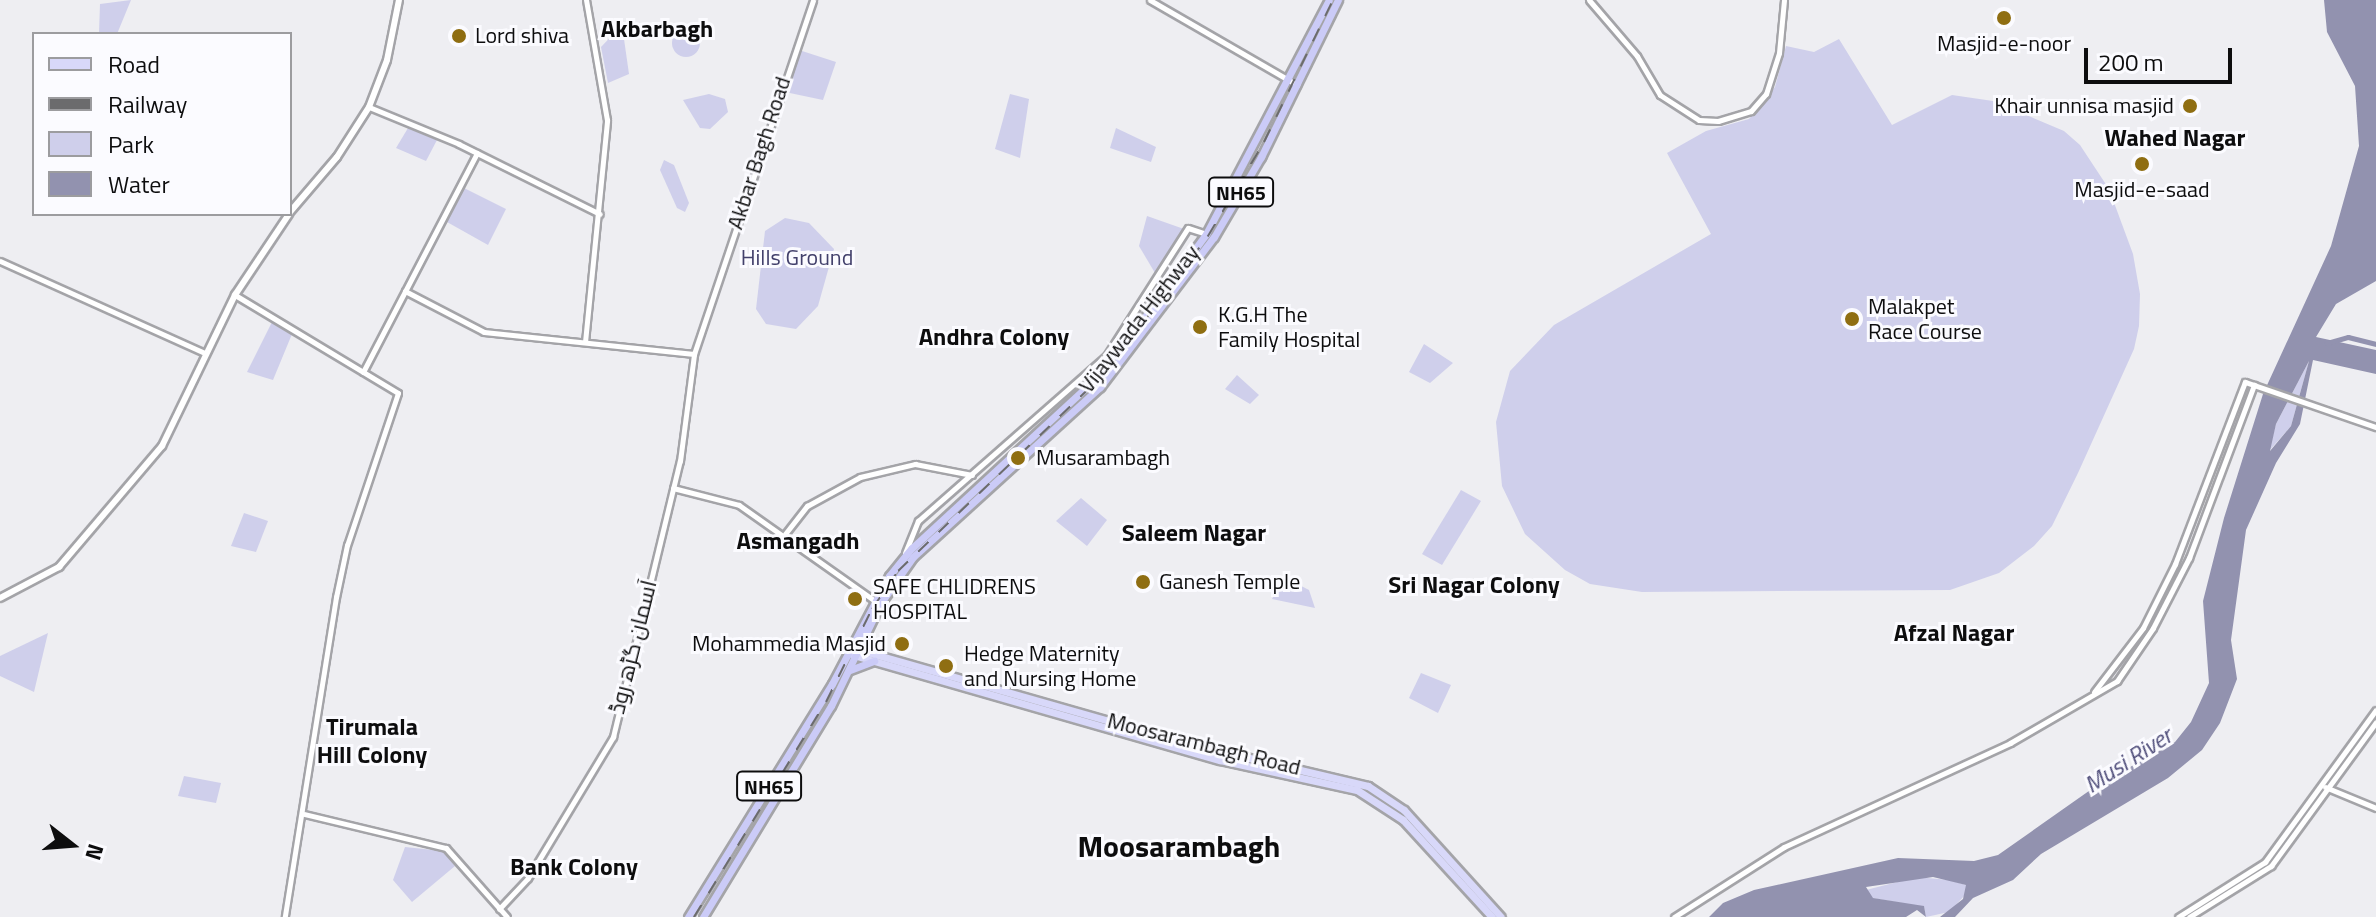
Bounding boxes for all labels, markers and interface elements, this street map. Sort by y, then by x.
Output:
marker: Masjid-e-noor [1995,9,2013,27]
district label: Akbarbagh [601,15,713,43]
place label: Lord shiva [475,23,569,49]
marker: Lord shiva [450,27,468,45]
place label: Masjid-e-noor [1937,31,2071,57]
legend [32,32,292,216]
scale bar [2088,32,2236,82]
text: 200 m [2098,44,2164,80]
text: Road [108,46,160,82]
street label: Akbar Bagh Road [722,73,796,233]
text: Railway [108,86,187,122]
place label: Khair unnisa masjid [1994,93,2174,119]
marker: Khair unnisa masjid [2181,97,2199,115]
district label: Wahed Nagar [2104,124,2246,152]
text: Park [108,126,154,162]
marker: Masjid-e-saad [2133,155,2151,173]
text: Water [108,166,170,202]
road number: NH65 [1207,176,1275,208]
place label: Masjid-e-saad [2074,177,2210,203]
street label: Vijaywada Highway [1073,240,1205,398]
park label: Hills Ground [741,245,853,271]
place label: Malakpet Race Course [1868,293,1982,344]
place label: K.G.H The Family Hospital [1218,301,1360,352]
marker: Malakpet Race Course [1843,310,1861,328]
marker: K.G.H The Family Hospital [1189,316,1211,338]
district label: Andhra Colony [919,323,1069,351]
place label: Musarambagh [1036,445,1170,471]
marker: Musarambagh [1007,447,1029,469]
district label: Saleem Nagar [1122,519,1266,547]
district label: Asmangadh [737,527,859,555]
place label: Ganesh Temple [1159,569,1300,595]
district label: Sri Nagar Colony [1388,571,1560,599]
place label: SAFE CHLIDRENS HOSPITAL [873,573,1036,624]
marker: Ganesh Temple [1134,573,1152,591]
street label: آسمان گڑھ روڈ [604,577,662,717]
marker: SAFE CHLIDRENS HOSPITAL [844,588,866,610]
district label: Afzal Nagar [1894,619,2014,647]
place label: Mohammedia Masjid [692,631,886,657]
marker: Mohammedia Masjid [893,635,911,653]
place label: Hedge Maternity and Nursing Home [964,640,1136,692]
marker: Hedge Maternity and Nursing Home [935,655,957,677]
street label: Moosarambagh Road [1105,707,1303,781]
district label: Tirumala Hill Colony [317,713,427,769]
water label: Musi River [2079,721,2177,799]
road number: NH65 [735,770,803,802]
north arrow [32,805,112,885]
district label: Moosarambagh [1078,828,1280,864]
text: N [76,840,113,864]
district label: Bank Colony [510,853,638,881]

